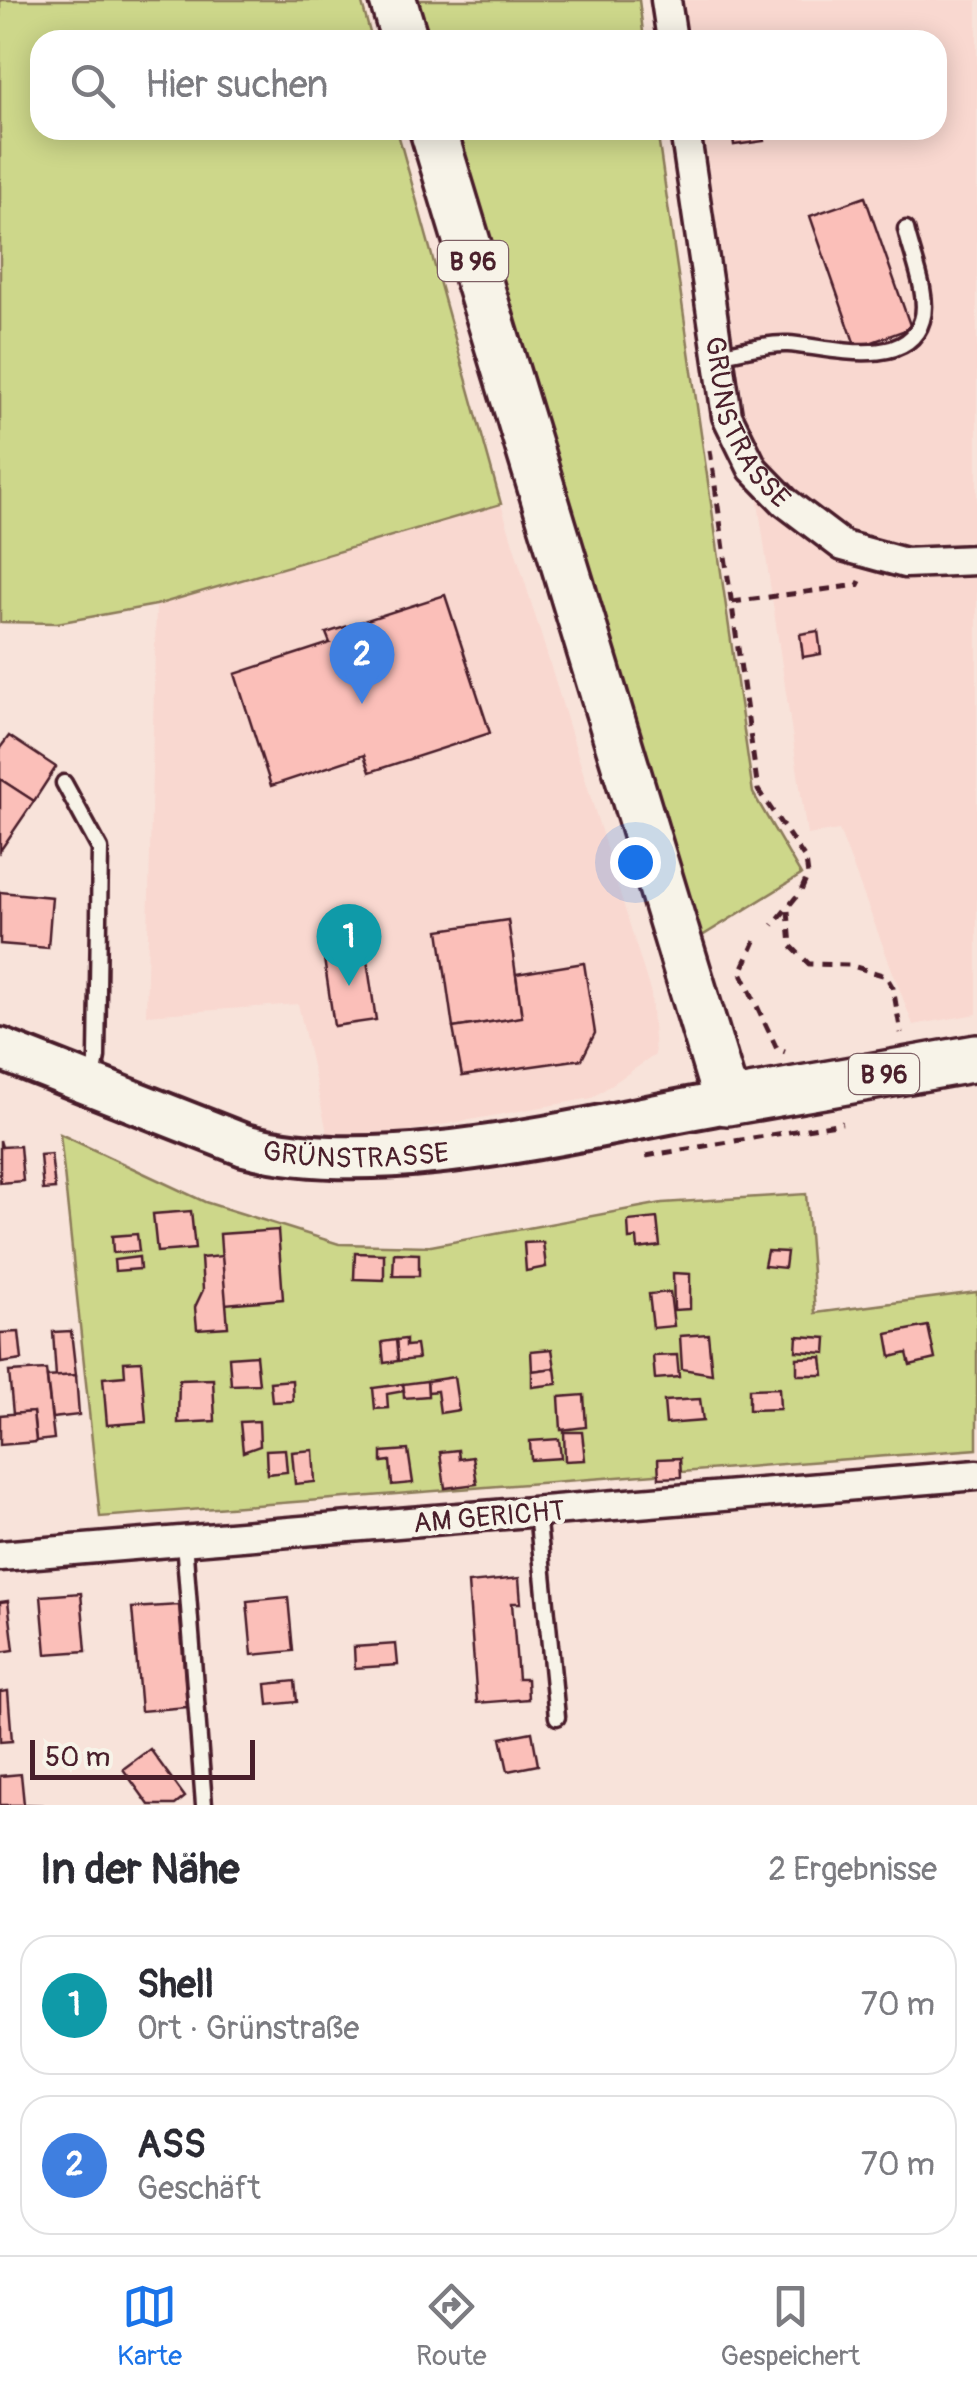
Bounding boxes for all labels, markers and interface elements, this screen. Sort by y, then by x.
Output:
search box [30,30,947,140]
icon: search [65,58,120,113]
text: Hier suchen [145,61,328,109]
road number: B 96 [438,241,508,281]
street label: GRÜNSTRASSE [697,334,797,516]
pin: 2 [330,622,394,704]
your location [610,837,661,888]
pin: 1 [316,904,382,986]
road number: B 96 [849,1054,919,1094]
street label: GRÜNSTRASSE [260,1134,451,1176]
street label: AM GERICHT [412,1493,566,1542]
scale bar [30,1735,255,1780]
text: 50 m [45,1740,110,1775]
text: In der Nähe [40,1844,239,1896]
text: 2 Ergebnisse [768,1850,937,1890]
text: Shell [137,1961,214,2009]
text: 1 [68,1985,81,2025]
text: 70 m [861,1985,935,2025]
text: Ort · Grünstraße [137,2009,359,2049]
text: ASS [137,2121,206,2169]
text: 2 [66,2145,83,2185]
text: 70 m [861,2145,935,2185]
text: Geschäft [137,2169,261,2209]
tab: Karte [117,2279,182,2374]
tab: Route [416,2279,487,2374]
tab: Gespeichert [721,2279,860,2374]

